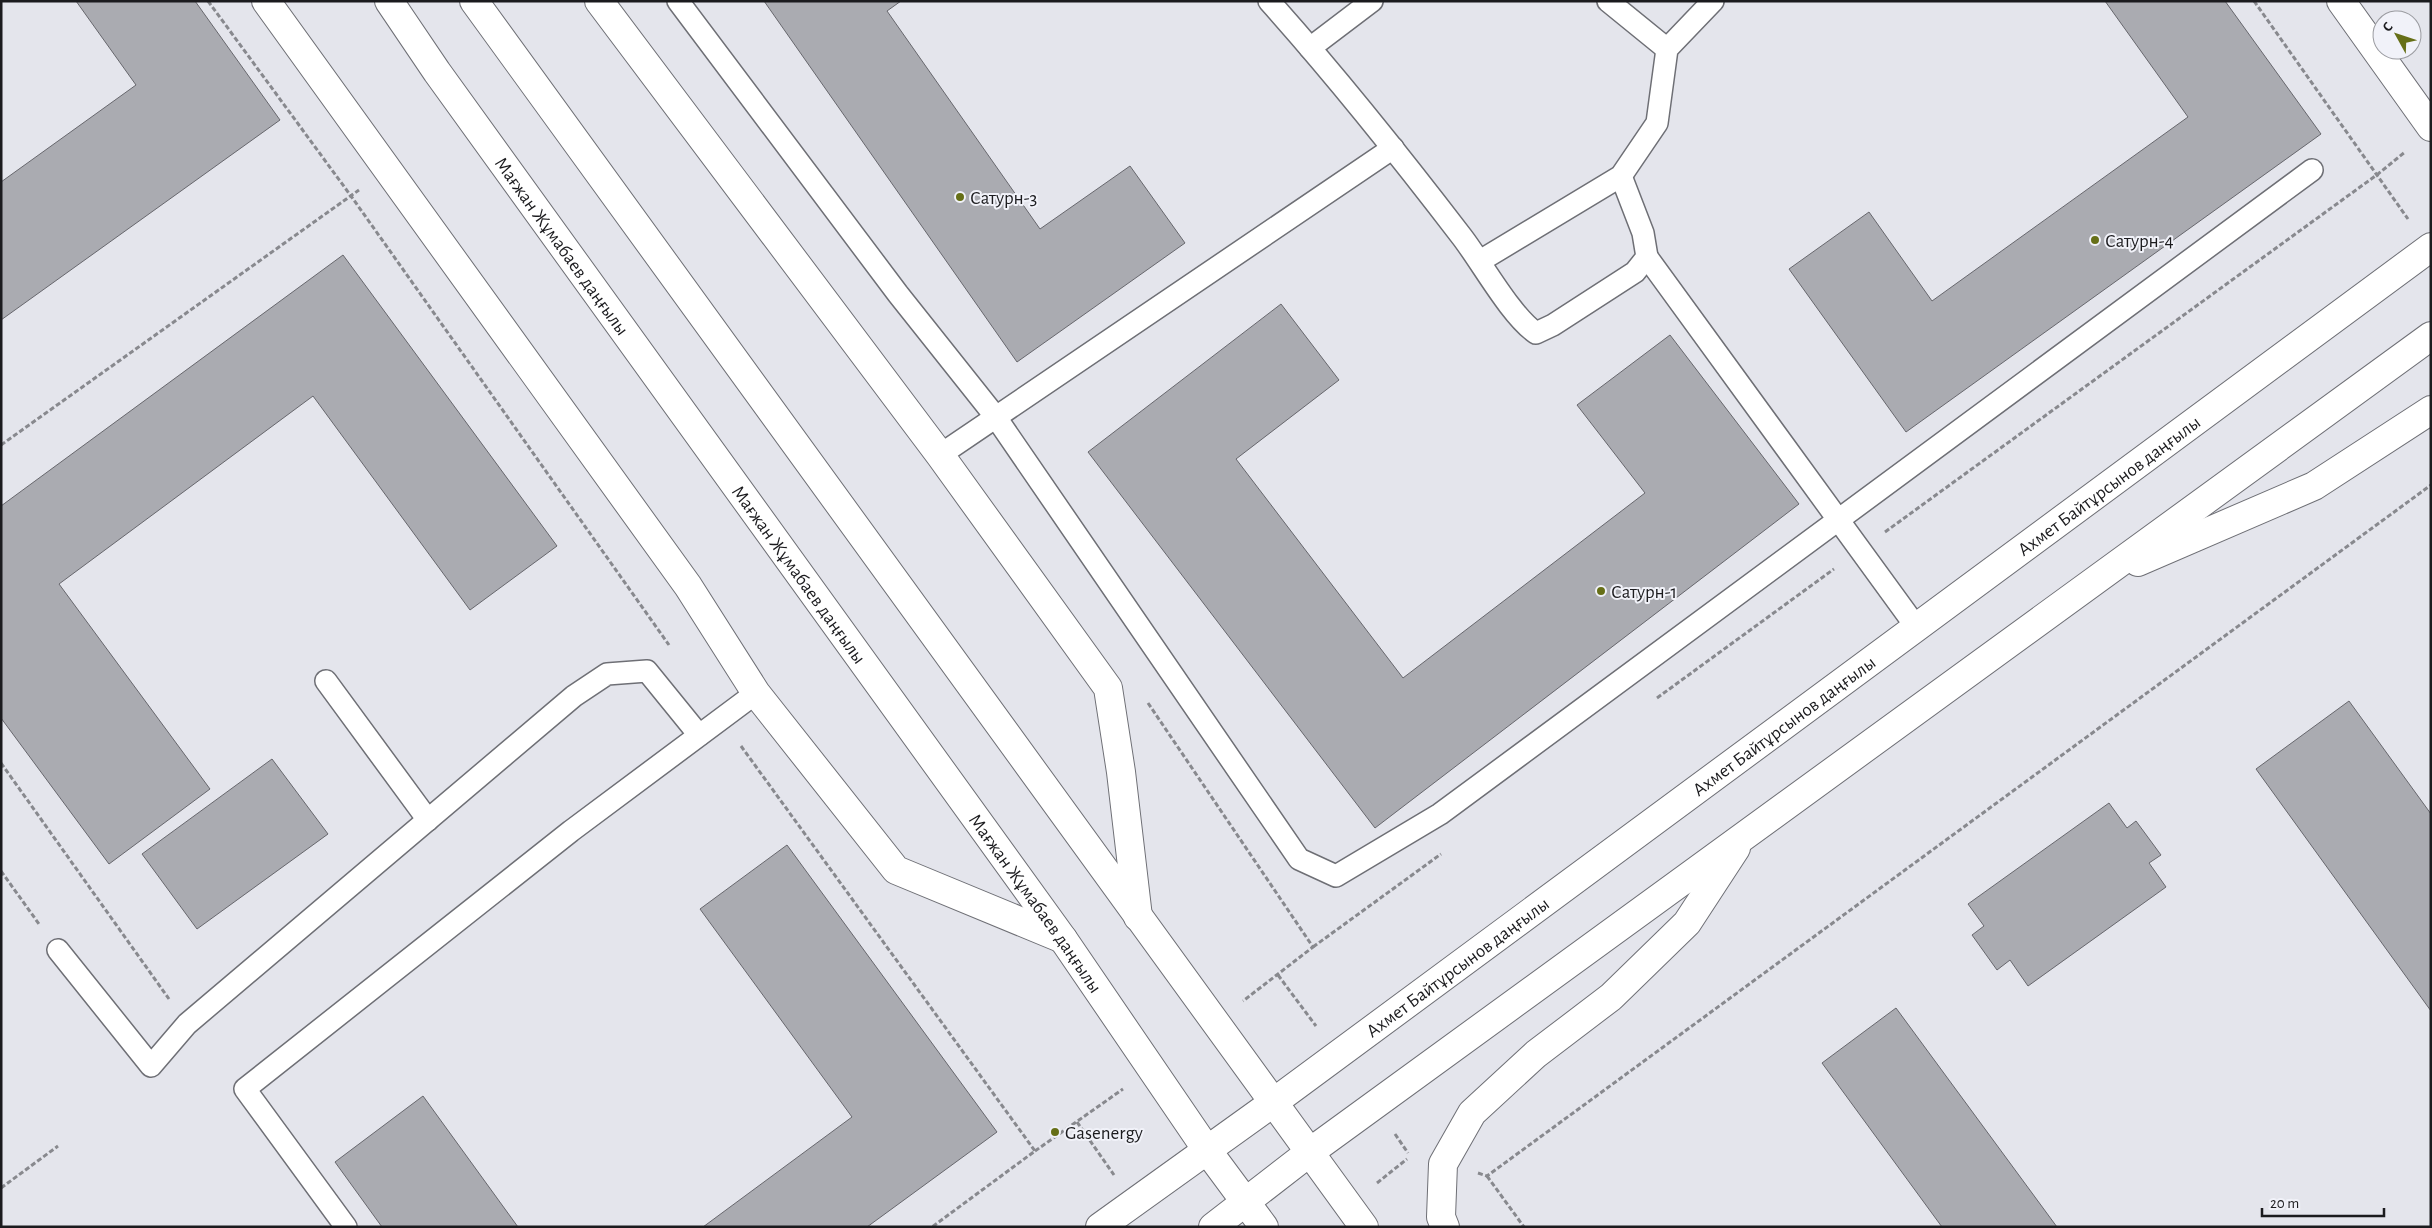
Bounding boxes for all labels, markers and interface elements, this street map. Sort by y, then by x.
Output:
north arrow [2372,10,2422,60]
text: С [2380,20,2396,35]
street label: Мағжан Жұмабаев даңғылы [491,154,632,339]
place label: Сатурн-3 [970,189,1037,208]
marker: Сатурн-3 [954,191,966,203]
place label: Сатурн-4 [2105,232,2174,251]
marker: Сатурн-4 [2089,234,2101,246]
street label: Ахмет Байтұрсынов даңғылы [2015,413,2204,560]
street label: Мағжан Жұмабаев даңғылы [728,482,869,668]
place label: Сатурн-1 [1611,583,1677,602]
marker: Сатурн-1 [1595,585,1607,597]
street label: Ахмет Байтұрсынов даңғылы [1690,653,1880,800]
street label: Мағжан Жұмабаев даңғылы [965,811,1105,997]
street label: Ахмет Байтұрсынов даңғылы [1363,894,1553,1041]
place label: Gasenergy [1065,1124,1143,1143]
marker: Gasenergy [1049,1126,1061,1138]
scale bar [2262,1186,2384,1218]
text: 20 m [2270,1196,2299,1211]

